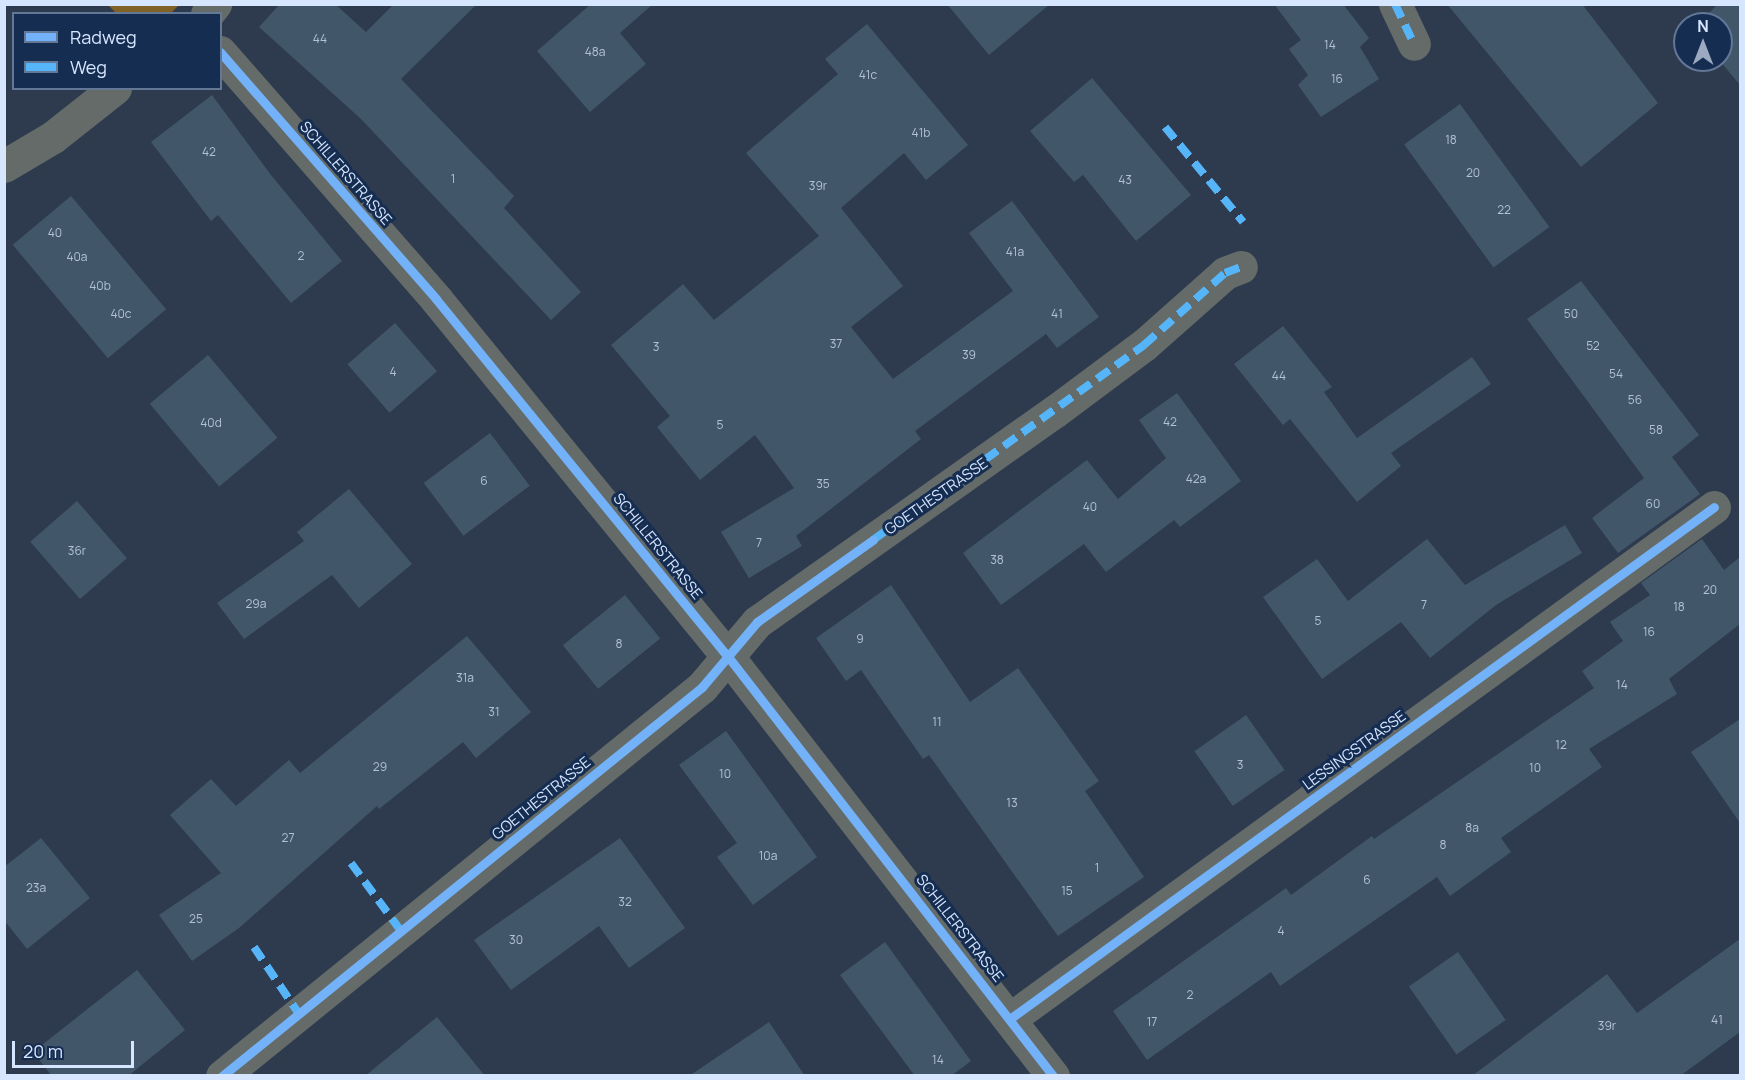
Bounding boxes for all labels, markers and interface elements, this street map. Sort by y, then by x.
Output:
legend [12,12,222,90]
north arrow [1673,12,1733,72]
text: N [1697,15,1709,37]
text: Radweg [70,25,137,49]
house number: 44 [313,32,327,46]
house number: 14 [1324,38,1336,52]
house number: 48a [585,45,605,59]
text: Weg [70,55,107,79]
house number: 41c [859,68,877,82]
house number: 16 [1331,72,1343,86]
street label: SCHILLERSTRASSE [296,118,396,228]
house number: 41b [912,126,930,140]
house number: 18 [1445,133,1457,147]
house number: 42 [202,145,216,159]
house number: 20 [1466,166,1480,180]
house number: 1 [451,172,455,186]
house number: 43 [1118,173,1132,187]
house number: 39r [809,179,827,193]
house number: 22 [1497,203,1511,217]
house number: 40 [48,226,62,240]
house number: 41a [1006,245,1024,259]
house number: 2 [298,249,304,263]
house number: 40a [66,250,88,264]
house number: 40b [89,279,111,293]
house number: 40c [110,307,132,321]
house number: 41 [1051,307,1063,321]
house number: 50 [1564,307,1578,321]
house number: 37 [830,337,842,351]
house number: 52 [1586,339,1600,353]
house number: 3 [653,340,659,354]
house number: 39 [962,348,976,362]
house number: 4 [389,365,397,379]
house number: 54 [1609,367,1623,381]
house number: 44 [1272,369,1286,383]
house number: 56 [1628,393,1642,407]
house number: 42 [1163,415,1177,429]
house number: 40d [200,416,222,430]
house number: 5 [717,418,723,432]
house number: 58 [1649,423,1663,437]
street label: GOETHESTRASSE [881,454,991,538]
house number: 42a [1186,472,1206,486]
house number: 6 [480,474,488,488]
house number: 35 [816,477,830,491]
street label: SCHILLERSTRASSE [610,489,706,603]
house number: 60 [1646,497,1660,511]
house number: 40 [1083,500,1097,514]
house number: 7 [756,536,762,550]
house number: 36r [68,544,86,558]
house number: 38 [990,553,1004,567]
house number: 20 [1703,583,1717,597]
house number: 29a [246,597,266,611]
house number: 7 [1421,598,1427,612]
house number: 18 [1673,600,1685,614]
house number: 5 [1315,614,1321,628]
house number: 16 [1643,625,1655,639]
house number: 9 [856,632,864,646]
house number: 8 [616,637,622,651]
house number: 31a [456,671,474,685]
house number: 14 [1616,678,1628,692]
house number: 31 [488,705,500,719]
street label: LESSINGSTRASSE [1299,707,1409,793]
house number: 11 [932,715,942,729]
house number: 12 [1555,738,1567,752]
street label: GOETHESTRASSE [488,753,594,843]
house number: 3 [1237,758,1243,772]
house number: 29 [373,760,387,774]
house number: 10 [1529,761,1541,775]
house number: 10 [719,767,731,781]
house number: 13 [1006,796,1018,810]
house number: 8a [1465,821,1479,835]
house number: 27 [282,831,294,845]
house number: 8 [1440,838,1446,852]
house number: 10a [759,849,777,863]
house number: 1 [1095,861,1099,875]
street label: SCHILLERSTRASSE [913,871,1007,985]
house number: 6 [1363,873,1371,887]
house number: 23a [26,881,46,895]
house number: 15 [1061,884,1073,898]
house number: 32 [618,895,632,909]
house number: 25 [189,912,203,926]
house number: 4 [1277,924,1285,938]
house number: 30 [509,933,523,947]
house number: 2 [1187,988,1193,1002]
house number: 41 [1711,1013,1723,1027]
house number: 17 [1147,1015,1157,1029]
house number: 39r [1598,1019,1616,1033]
scale bar [15,1029,136,1067]
text: 20 m [23,1039,63,1063]
house number: 14 [932,1053,944,1067]

